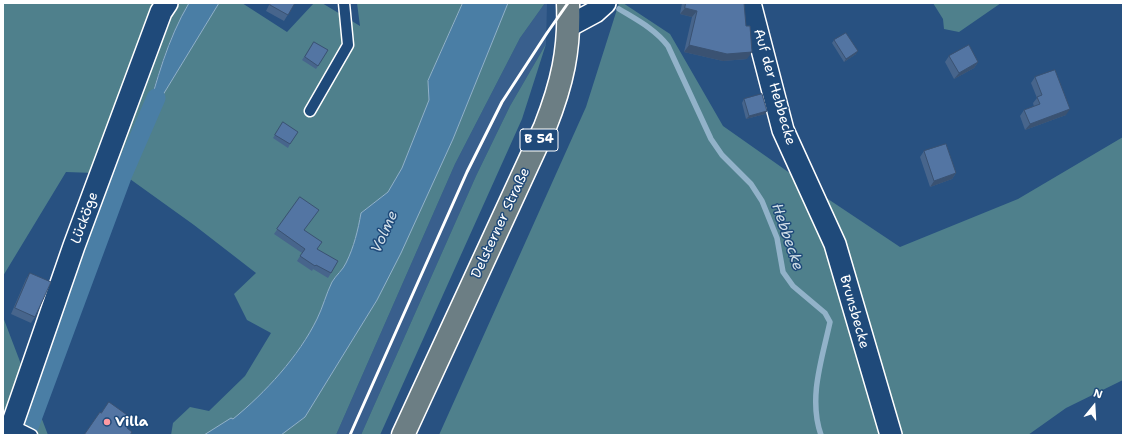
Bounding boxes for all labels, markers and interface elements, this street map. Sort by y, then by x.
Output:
street label: Auf der Hebbecke [749,27,799,147]
road number: B 54 [520,129,558,151]
street label: Delsterner Straße [468,165,534,281]
street label: Lücköge [68,190,102,246]
water label: Hebbecke [767,201,807,273]
water label: Volme [368,208,402,256]
street label: Brunsbecke [835,273,873,351]
north arrow [1074,386,1114,426]
text: N [1091,386,1104,403]
place label: Villa [115,414,148,430]
marker: Villa [102,417,112,427]

